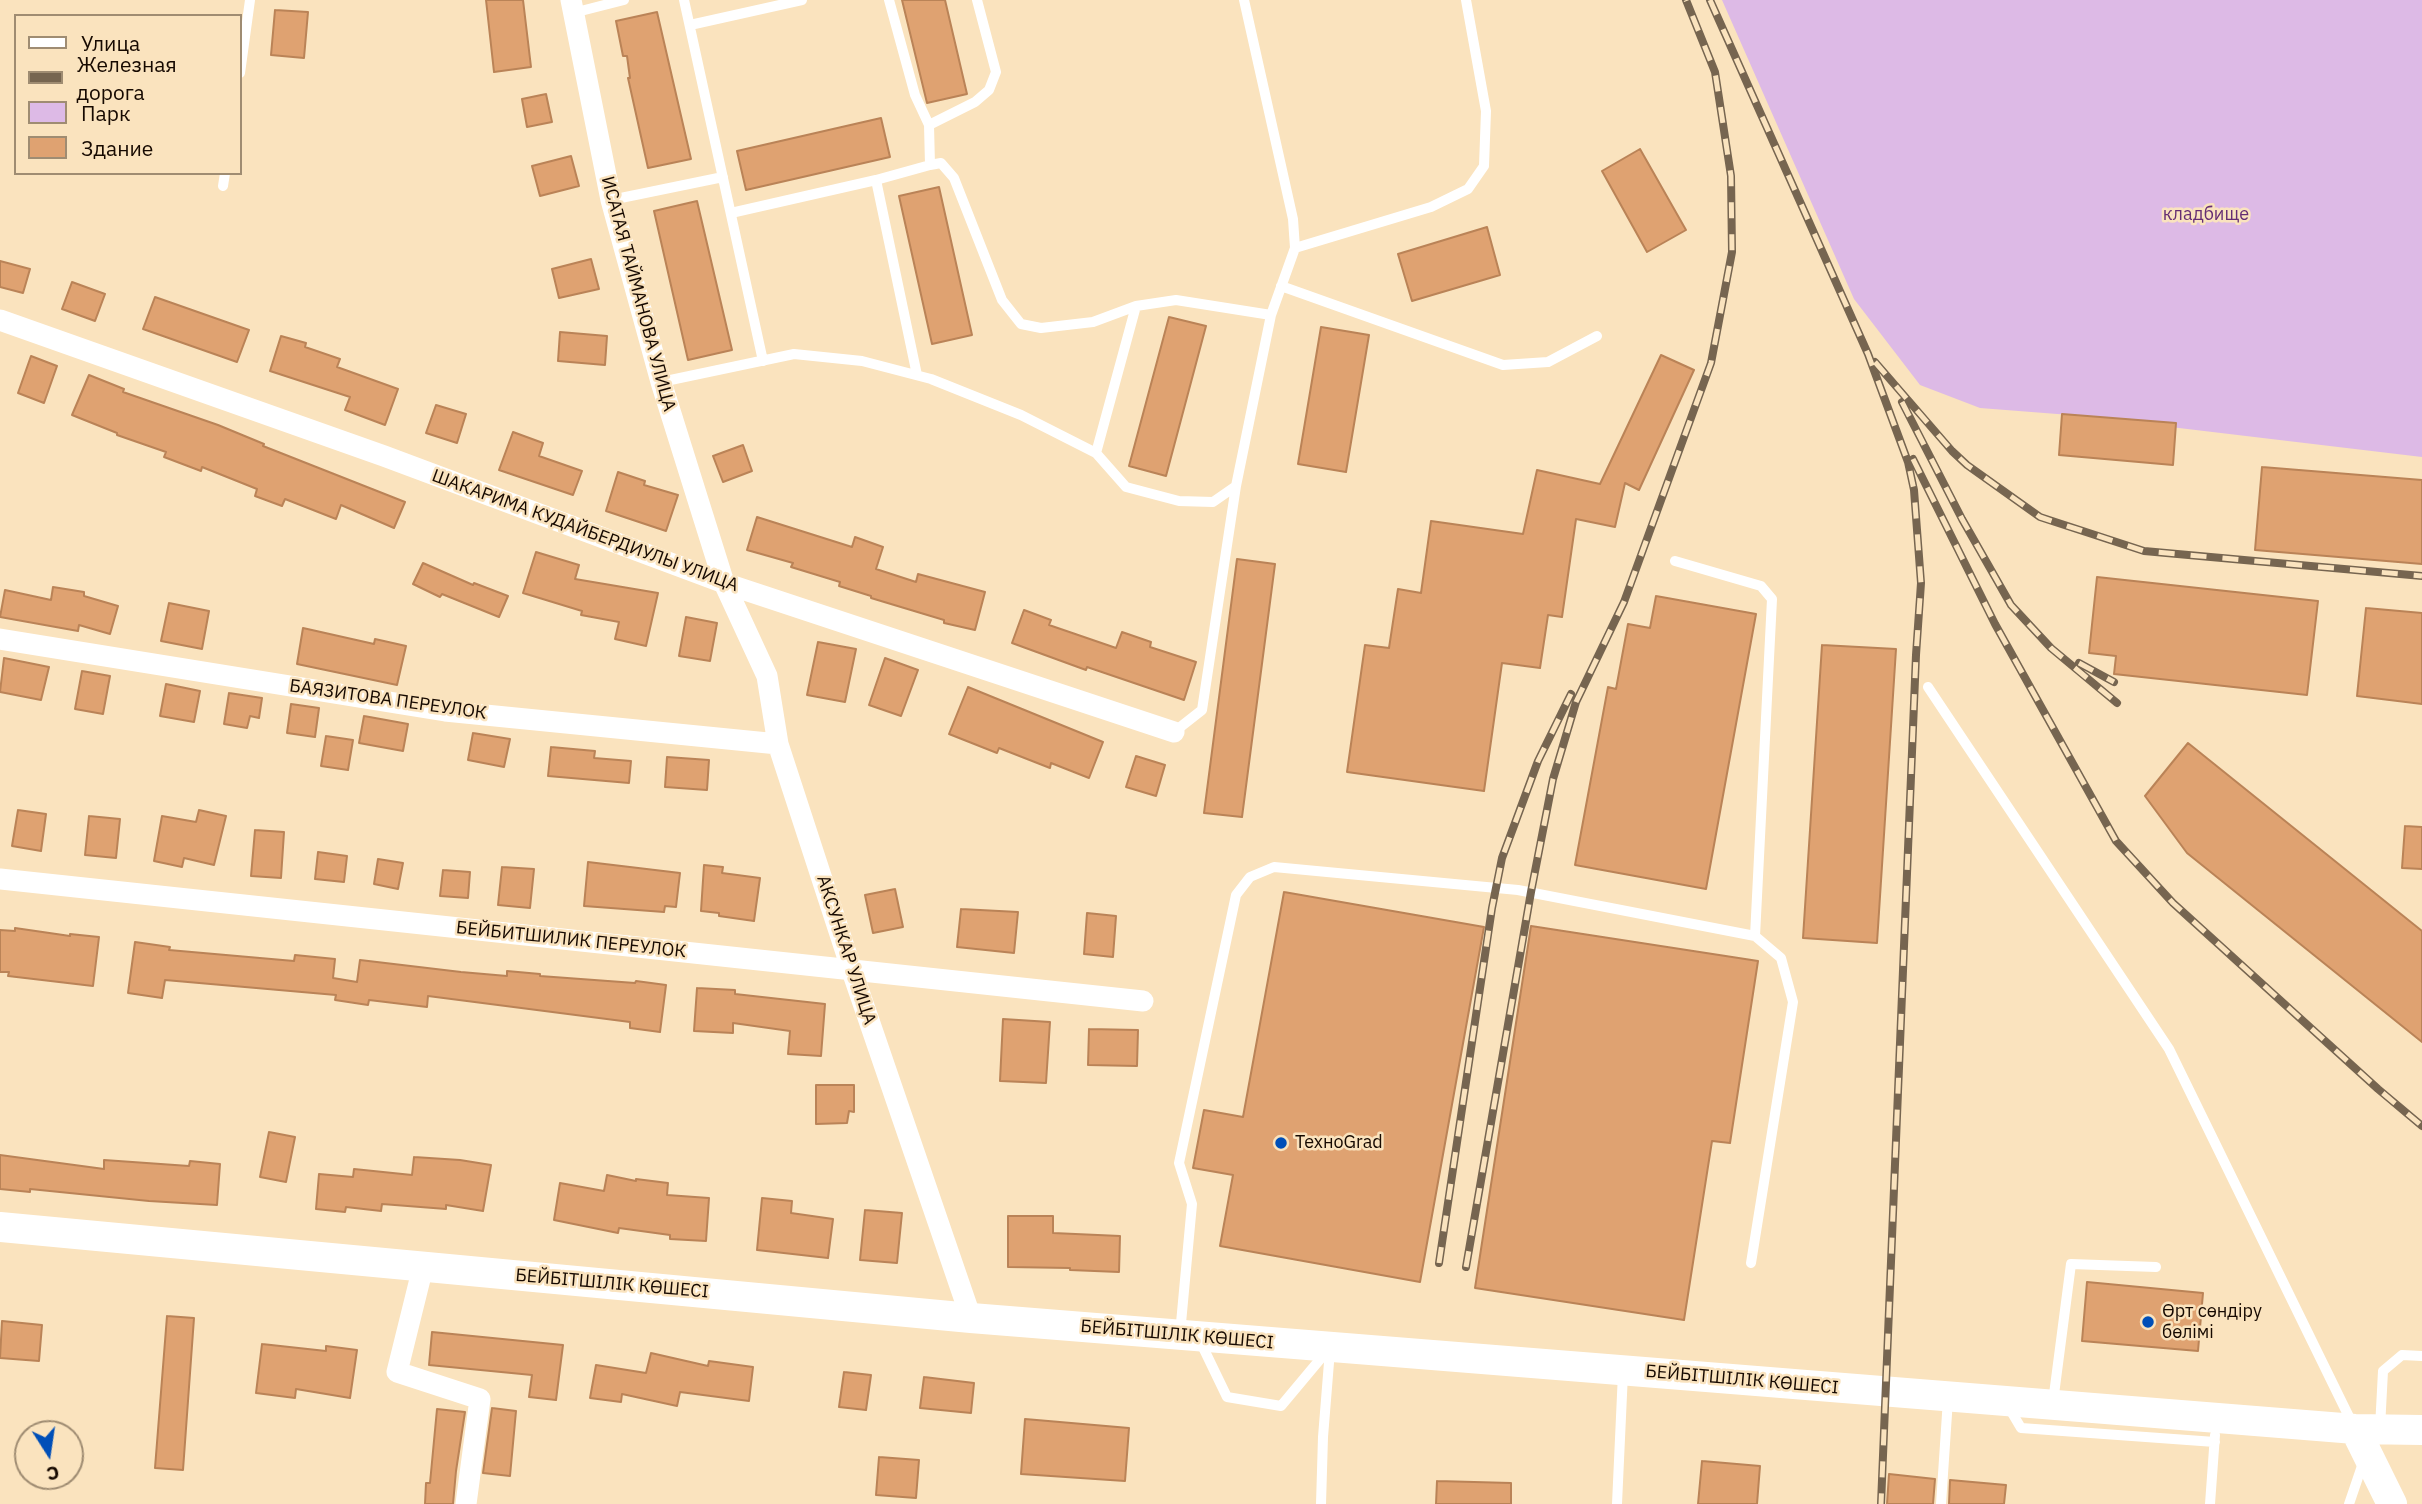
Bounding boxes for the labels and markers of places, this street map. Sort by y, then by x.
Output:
place label: ТехноGrad [1295,1132,1383,1154]
marker: ТехноGrad [1273,1135,1289,1151]
place label: Өрт сөндіру бөлімі [2162,1301,2262,1344]
marker: Өрт сөндіру бөлімі [2140,1314,2156,1330]

